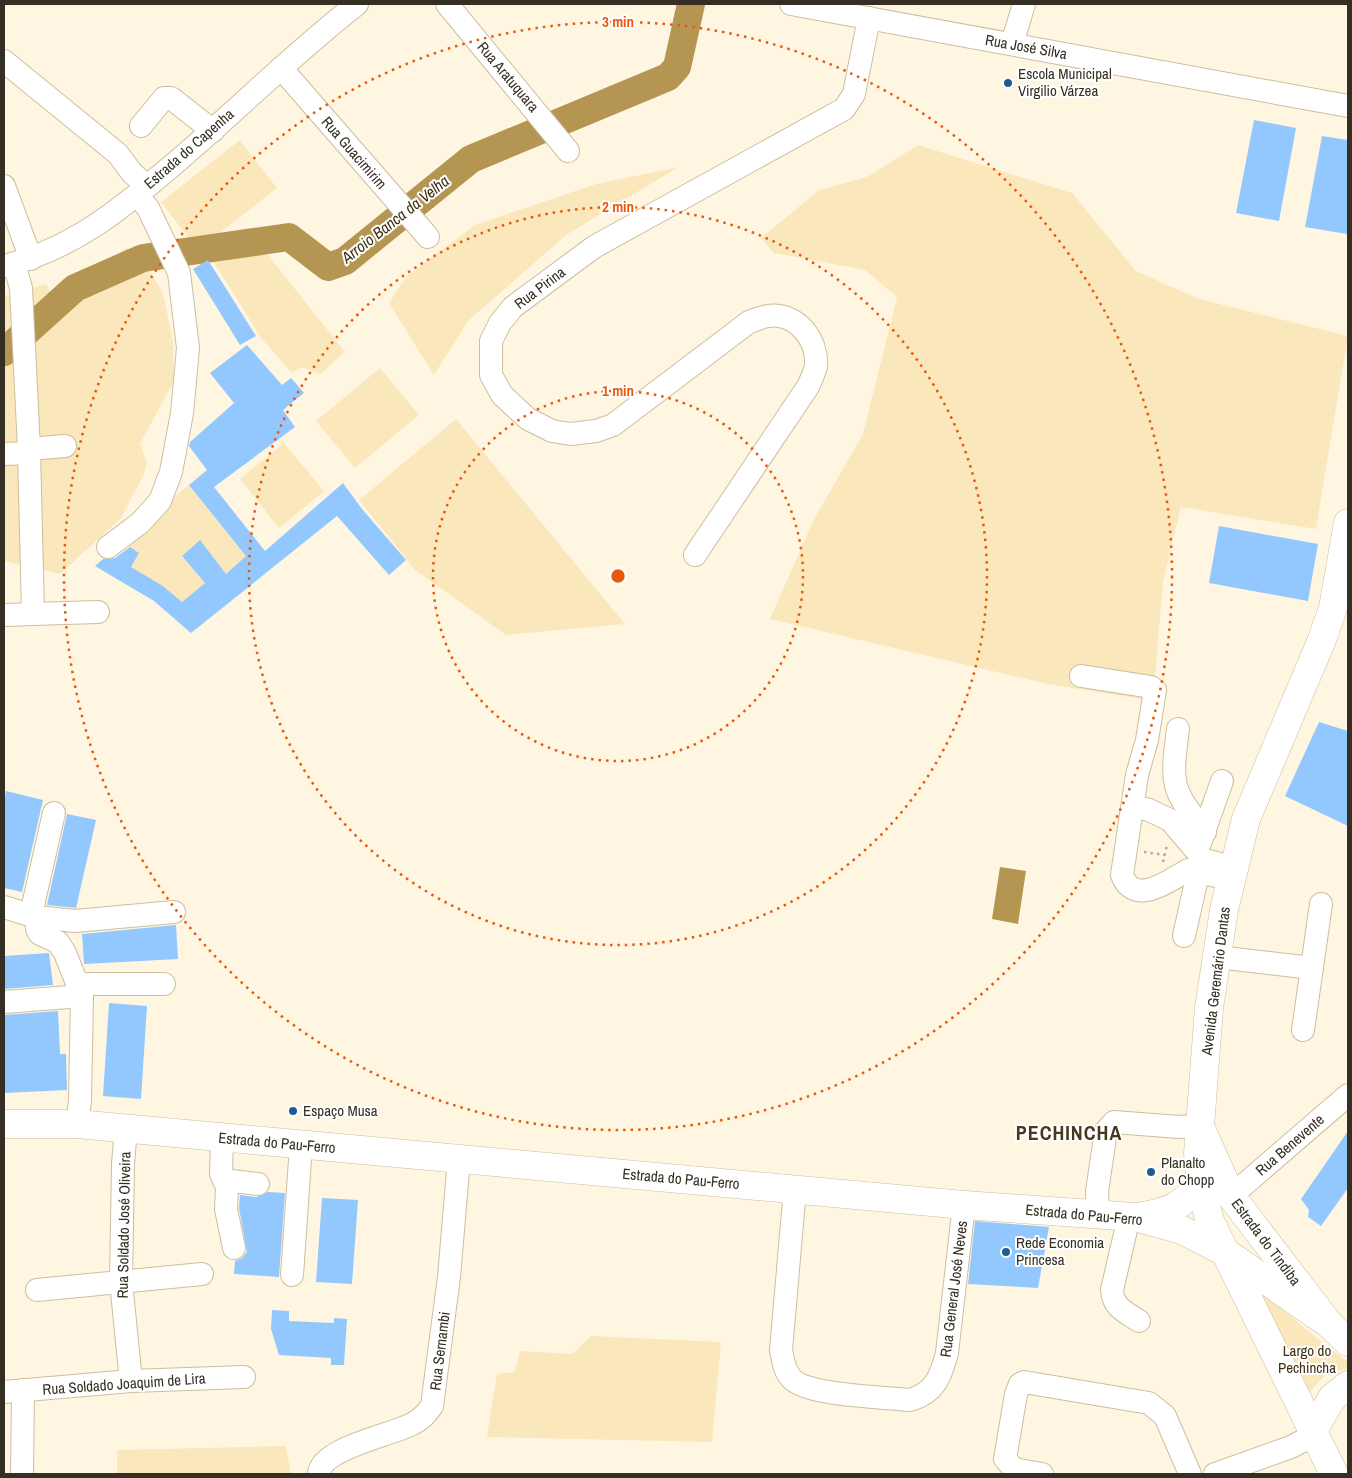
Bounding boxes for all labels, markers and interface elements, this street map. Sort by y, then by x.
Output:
text: 3 min [602,11,634,32]
street label: Rua José Silva [984,29,1069,64]
street label: Rua Aratuquara [473,37,544,117]
place label: Escola Municipal Virgilio Várzea [1018,63,1112,101]
marker: Escola Municipal Virgilio Várzea [1002,77,1014,89]
street label: Estrada do Capenha [139,104,238,194]
street label: Rua Guacimirim [317,112,392,194]
water label: Arroio Banca da Velha [336,170,453,269]
text: 2 min [602,196,634,217]
street label: Rua Pirina [510,261,570,314]
text: 1 min [602,380,634,401]
centre of rings [609,567,627,585]
street label: Avenida Geremário Dantas [1196,905,1235,1057]
place label: Espaço Musa [303,1100,378,1121]
marker: Espaço Musa [287,1105,299,1117]
street label: Rua Benevente [1251,1109,1329,1180]
district label: PECHINCHA [1016,1119,1122,1146]
street label: Estrada do Pau-Ferro [218,1127,337,1158]
street label: Rua Soldado José Oliveira [112,1151,135,1299]
place label: Planalto do Chopp [1161,1152,1215,1190]
street label: Estrada do Pau-Ferro [622,1163,741,1194]
marker: Planalto do Chopp [1145,1166,1157,1178]
street label: Estrada do Tindiba [1227,1194,1306,1290]
street label: Estrada do Pau-Ferro [1025,1199,1144,1230]
street label: Rua General José Neves [935,1219,972,1358]
place label: Rede Economia Princesa [1016,1232,1104,1270]
marker: Rede Economia Princesa [1000,1246,1012,1258]
street label: Rua Sernambi [424,1310,455,1392]
park label: Largo do Pechincha [1278,1340,1336,1378]
street label: Rua Soldado Joaquim de Lira [42,1367,206,1400]

